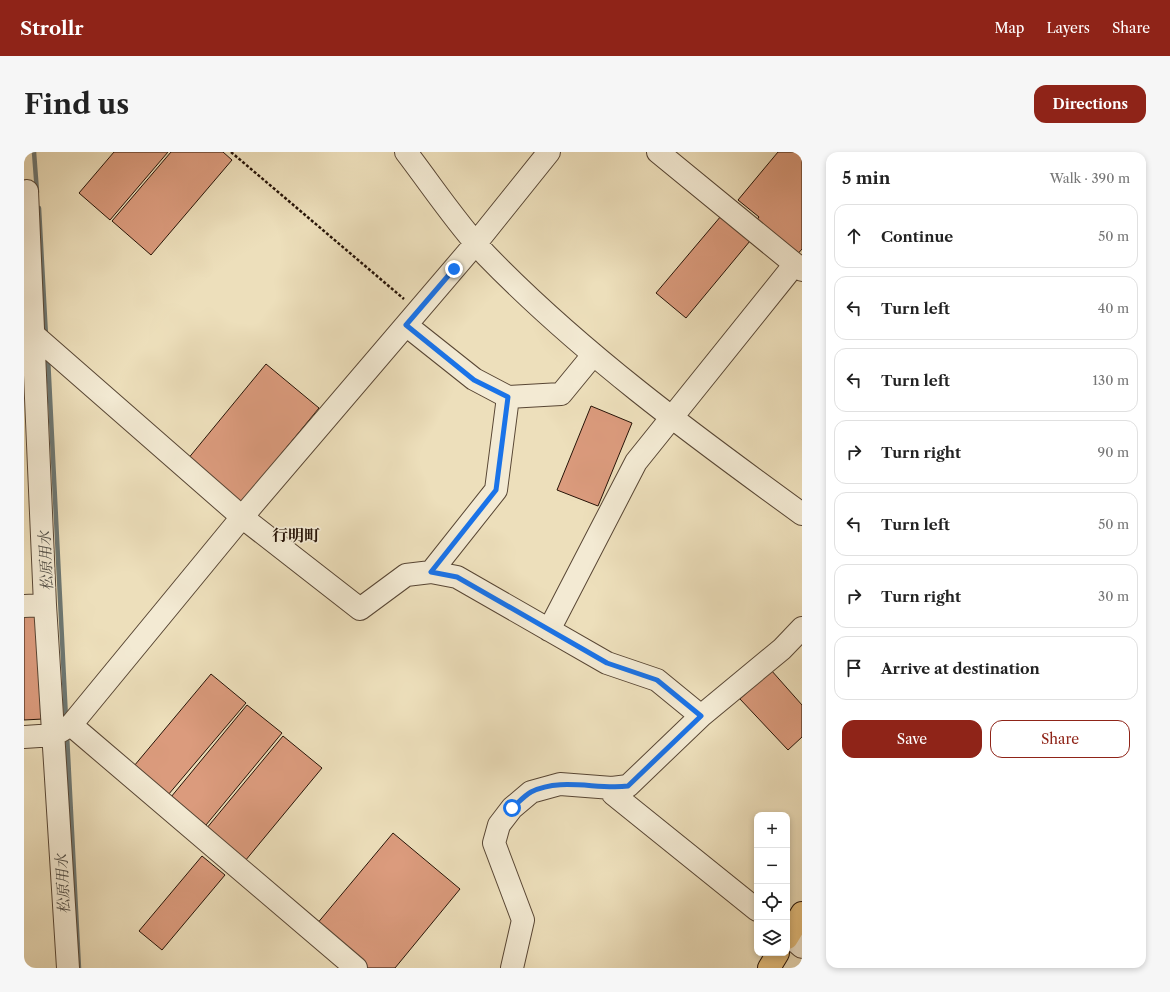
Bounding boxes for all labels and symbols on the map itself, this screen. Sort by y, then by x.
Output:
route end [445,260,463,278]
district label: 行明町 [272,525,320,545]
water label: 松原用水 [34,529,57,591]
route start [503,799,521,817]
water label: 松原用水 [51,852,74,914]

